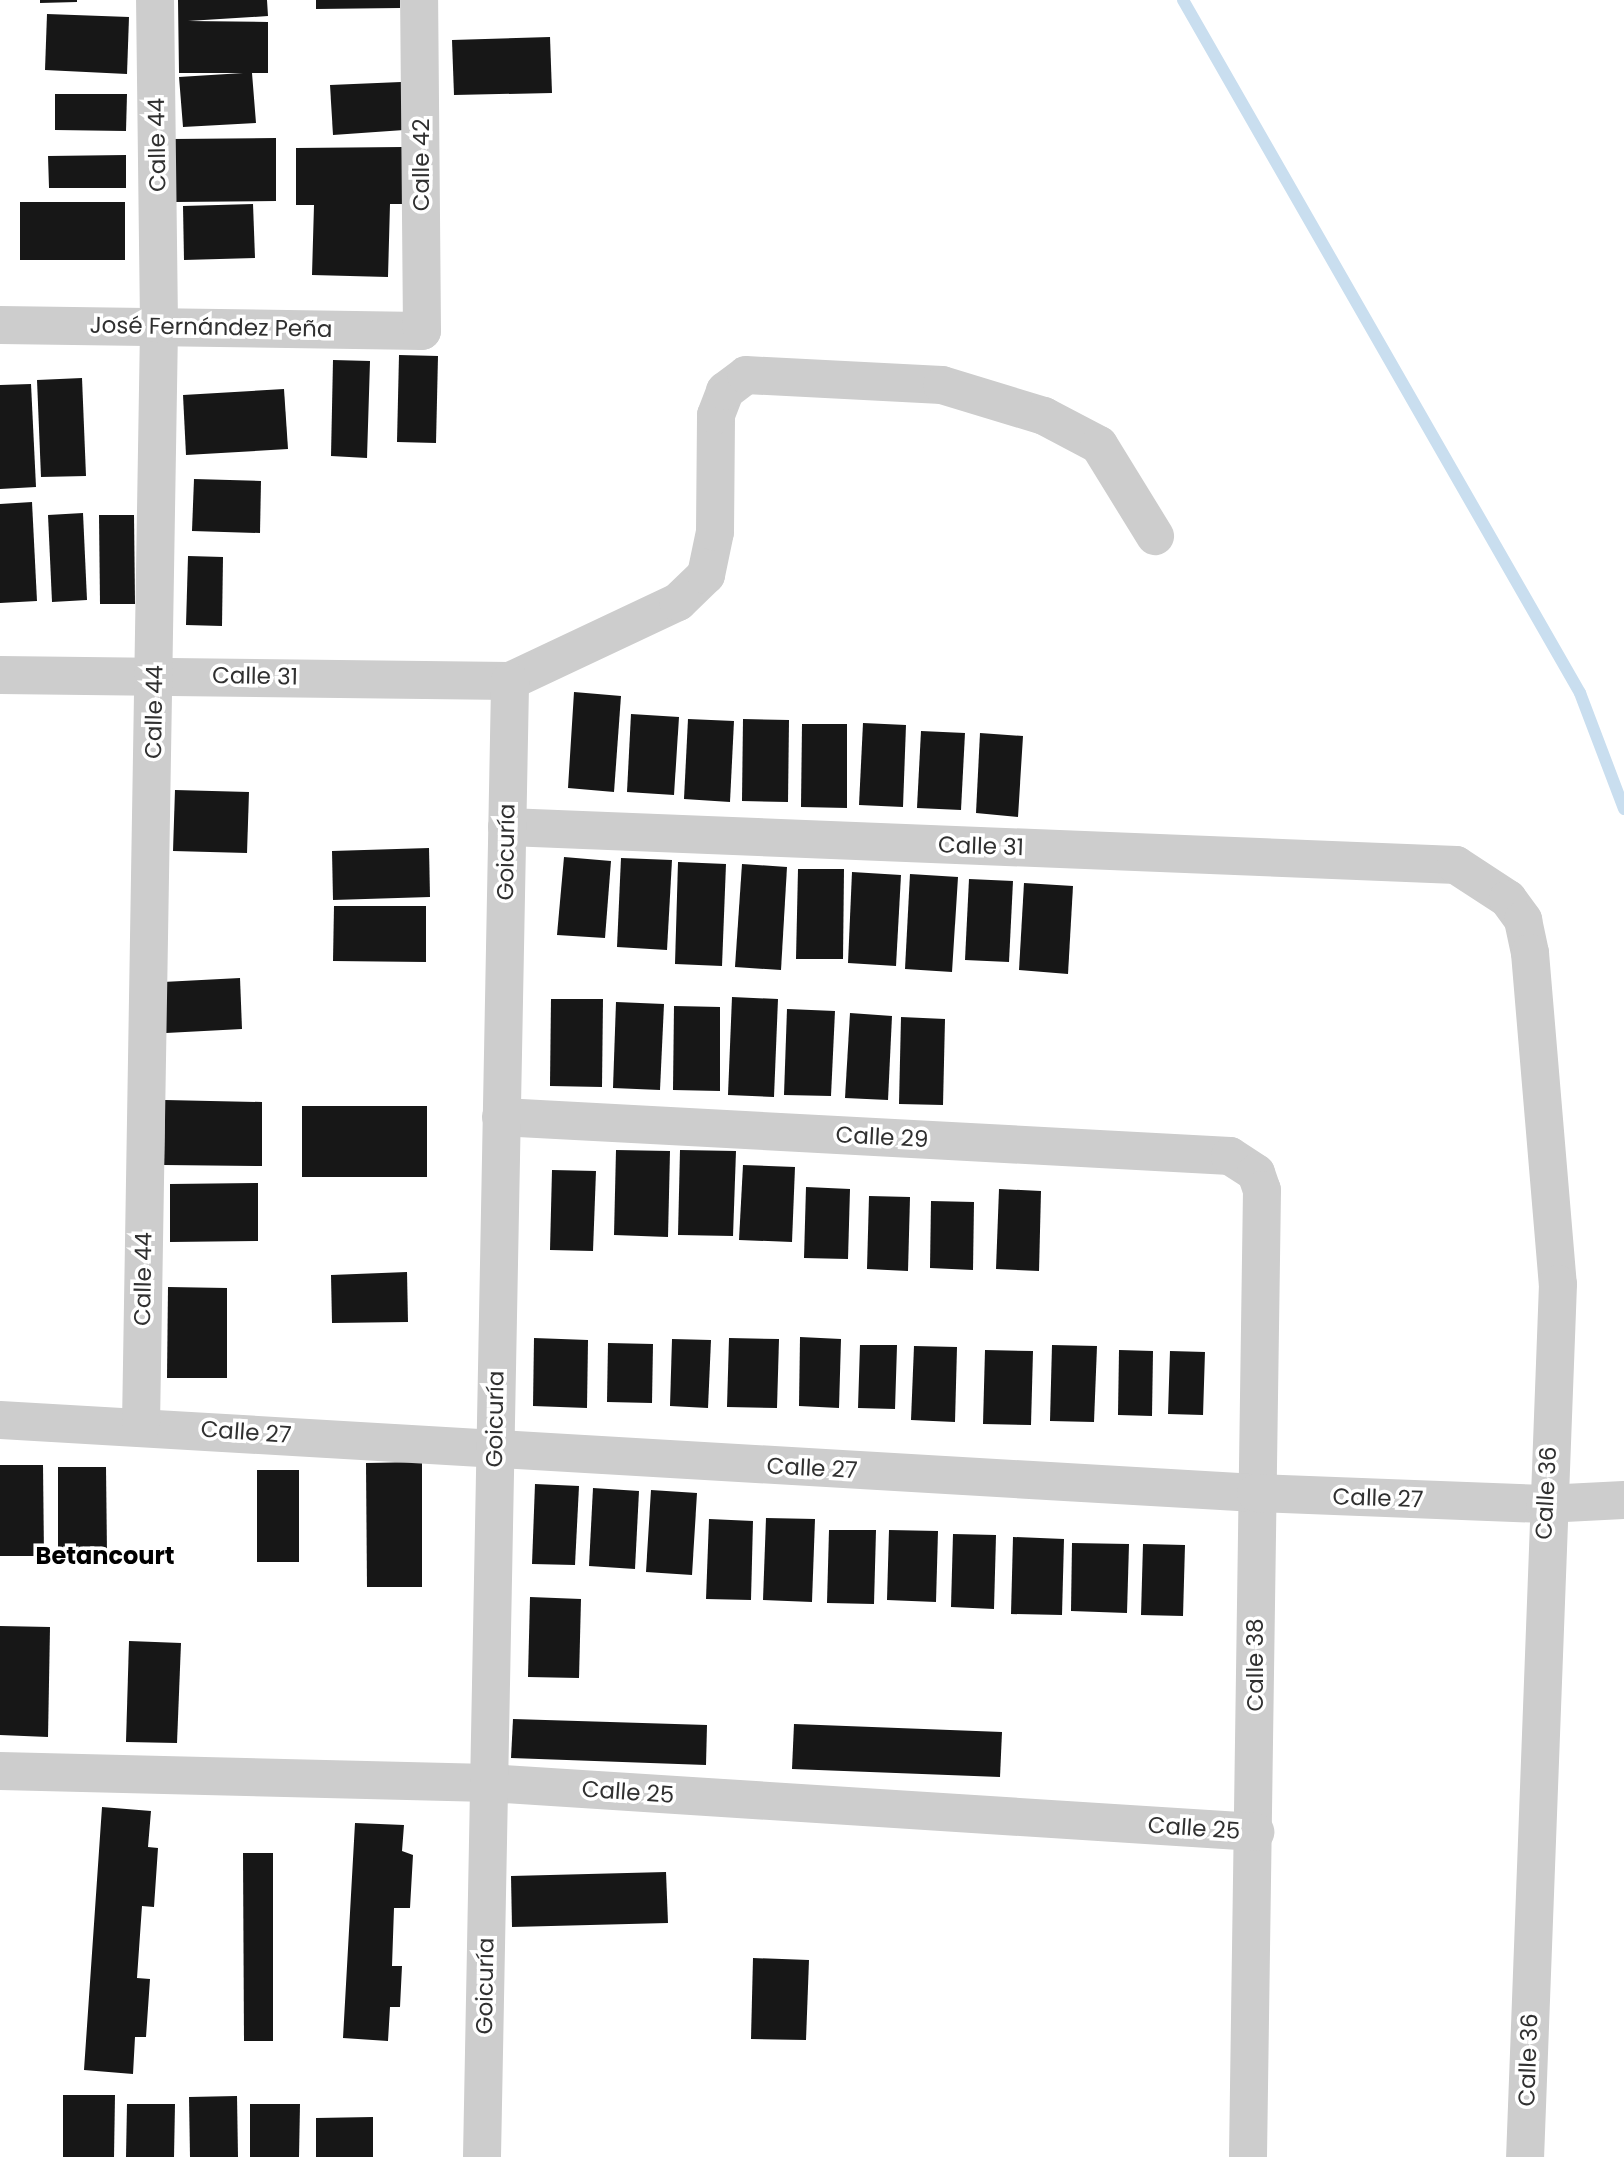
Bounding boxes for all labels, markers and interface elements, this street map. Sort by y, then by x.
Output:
street label: Calle 44 [142,98,172,192]
street label: Calle 42 [407,119,435,211]
street label: José Fernández Peña [89,311,333,343]
street label: Calle 31 [212,661,298,691]
street label: Calle 44 [139,665,169,759]
street label: Goicuría [491,803,521,901]
street label: Calle 31 [938,831,1024,861]
street label: Calle 29 [835,1121,929,1153]
street label: Calle 44 [128,1232,158,1326]
street label: Goicuría [480,1370,510,1468]
street label: Calle 27 [200,1415,292,1449]
street label: Calle 36 [1530,1446,1562,1540]
street label: Calle 27 [766,1452,858,1484]
street label: Calle 27 [1332,1483,1424,1513]
district label: Betancourt [36,1542,174,1570]
street label: Calle 38 [1241,1618,1269,1712]
street label: Calle 25 [581,1775,675,1809]
street label: Calle 25 [1147,1811,1241,1845]
street label: Goicuría [470,1937,500,2035]
street label: Calle 36 [1513,2013,1543,2107]

